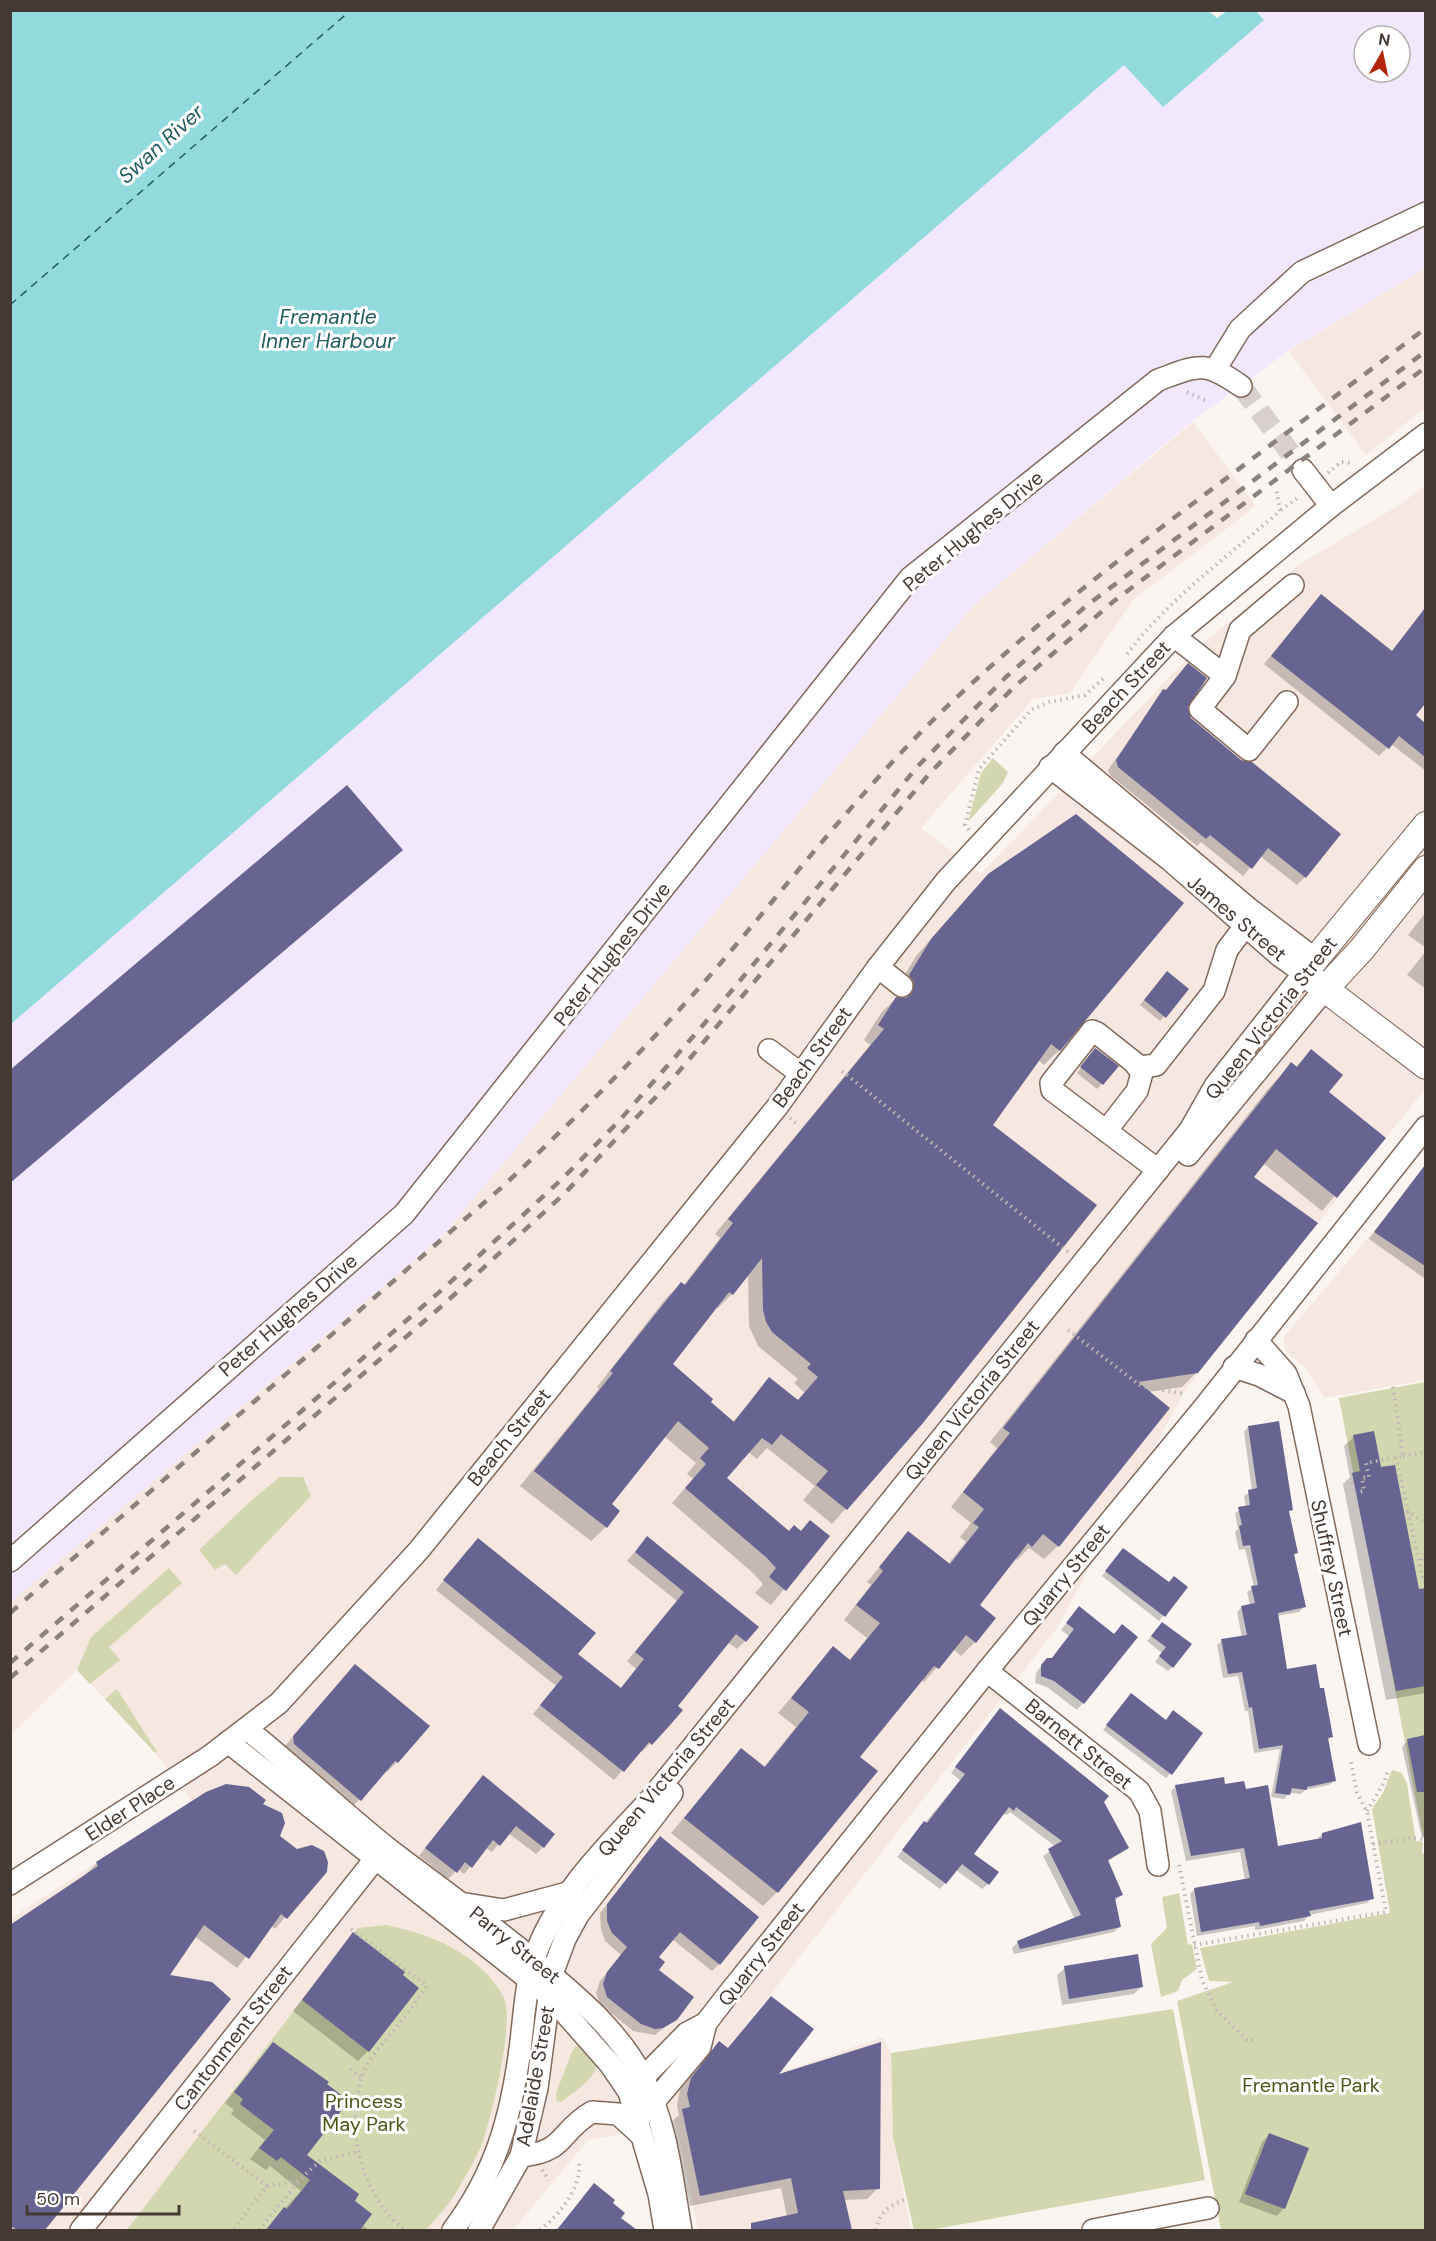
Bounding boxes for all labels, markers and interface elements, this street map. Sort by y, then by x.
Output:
north arrow [1352,24,1412,84]
text: N [1377,28,1392,51]
water label: Swan River [112,97,211,190]
water label: Fremantle Inner Harbour [261,303,396,355]
street label: Peter Hughes Drive [897,465,1049,597]
street label: Beach Street [1076,634,1176,739]
street label: James Street [1182,869,1292,967]
street label: Peter Hughes Drive [548,877,676,1031]
street label: Queen Victoria Street [1199,931,1343,1105]
street label: Beach Street [766,1001,858,1113]
street label: Peter Hughes Drive [213,1248,363,1382]
street label: Queen Victoria Street [899,1314,1045,1486]
street label: Beach Street [461,1382,557,1492]
street label: Shuffrey Street [1305,1497,1359,1639]
street label: Quarry Street [1016,1518,1116,1632]
street label: Queen Victoria Street [592,1692,740,1862]
street label: Barnett Street [1020,1693,1138,1795]
street label: Elder Place [80,1769,180,1847]
street label: Quarry Street [712,1896,810,2012]
street label: Parry Street [464,1900,566,1990]
street label: Cantonment Street [168,1960,298,2116]
street label: Adelaide Street [510,2003,560,2149]
park label: Fremantle Park [1242,2072,1380,2098]
park label: Princess May Park [322,2088,406,2137]
scale bar [27,2178,178,2216]
text: 50 m [36,2187,80,2211]

